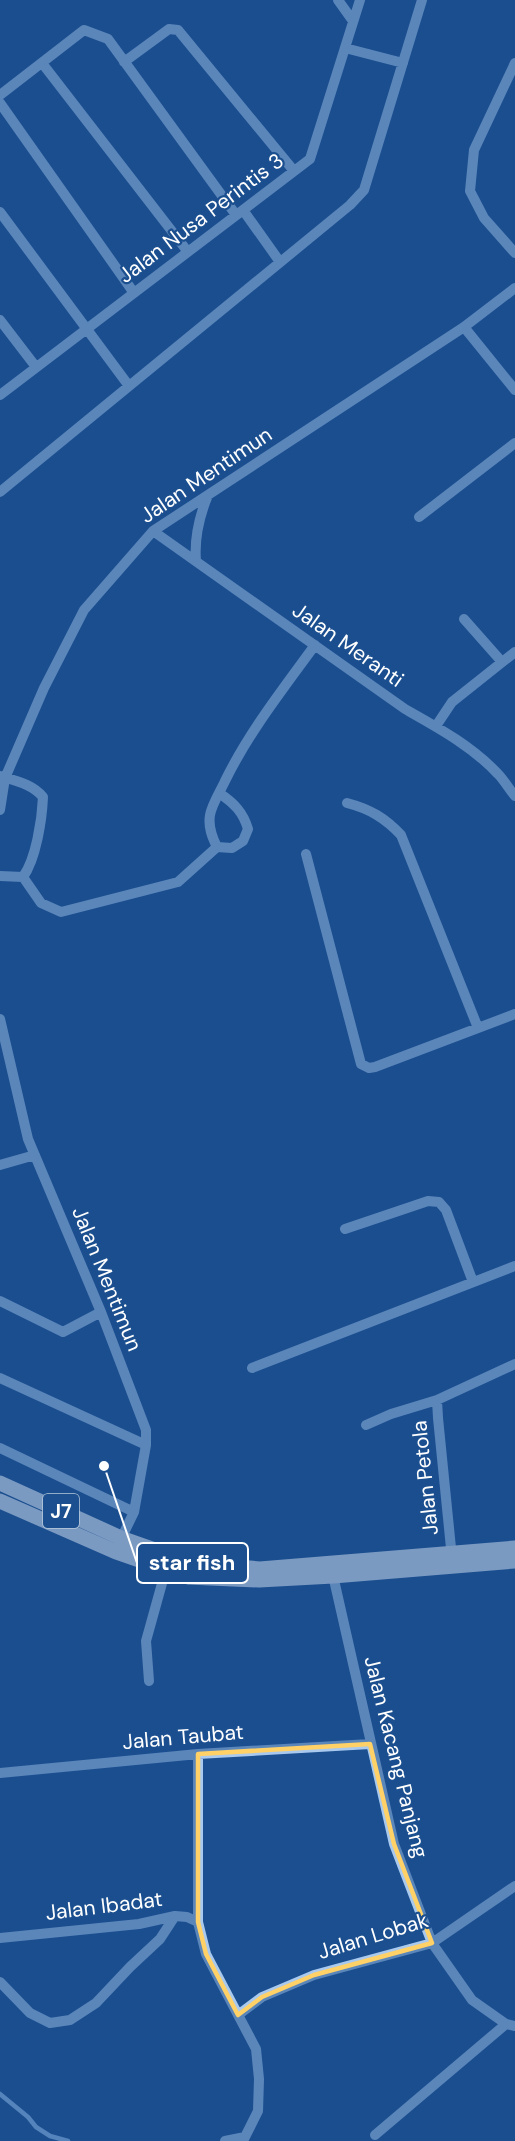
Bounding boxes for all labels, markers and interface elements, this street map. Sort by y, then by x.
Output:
street label: Jalan Nusa Perintis 3 [113,147,289,289]
street label: Jalan Mentimun [135,421,277,529]
street label: Jalan Meranti [287,596,409,694]
street label: Jalan Mentimun [65,1203,149,1355]
street label: Jalan Petola [405,1419,445,1537]
road number: J7 [43,1494,79,1528]
callout: star fish [137,1543,248,1583]
text: star fish [149,1548,235,1577]
street label: Jalan Kacang Panjang [357,1653,435,1861]
street label: Jalan Taubat [121,1718,245,1756]
street label: Jalan Ibadat [44,1885,164,1927]
street label: Jalan Lobak [314,1906,432,1966]

